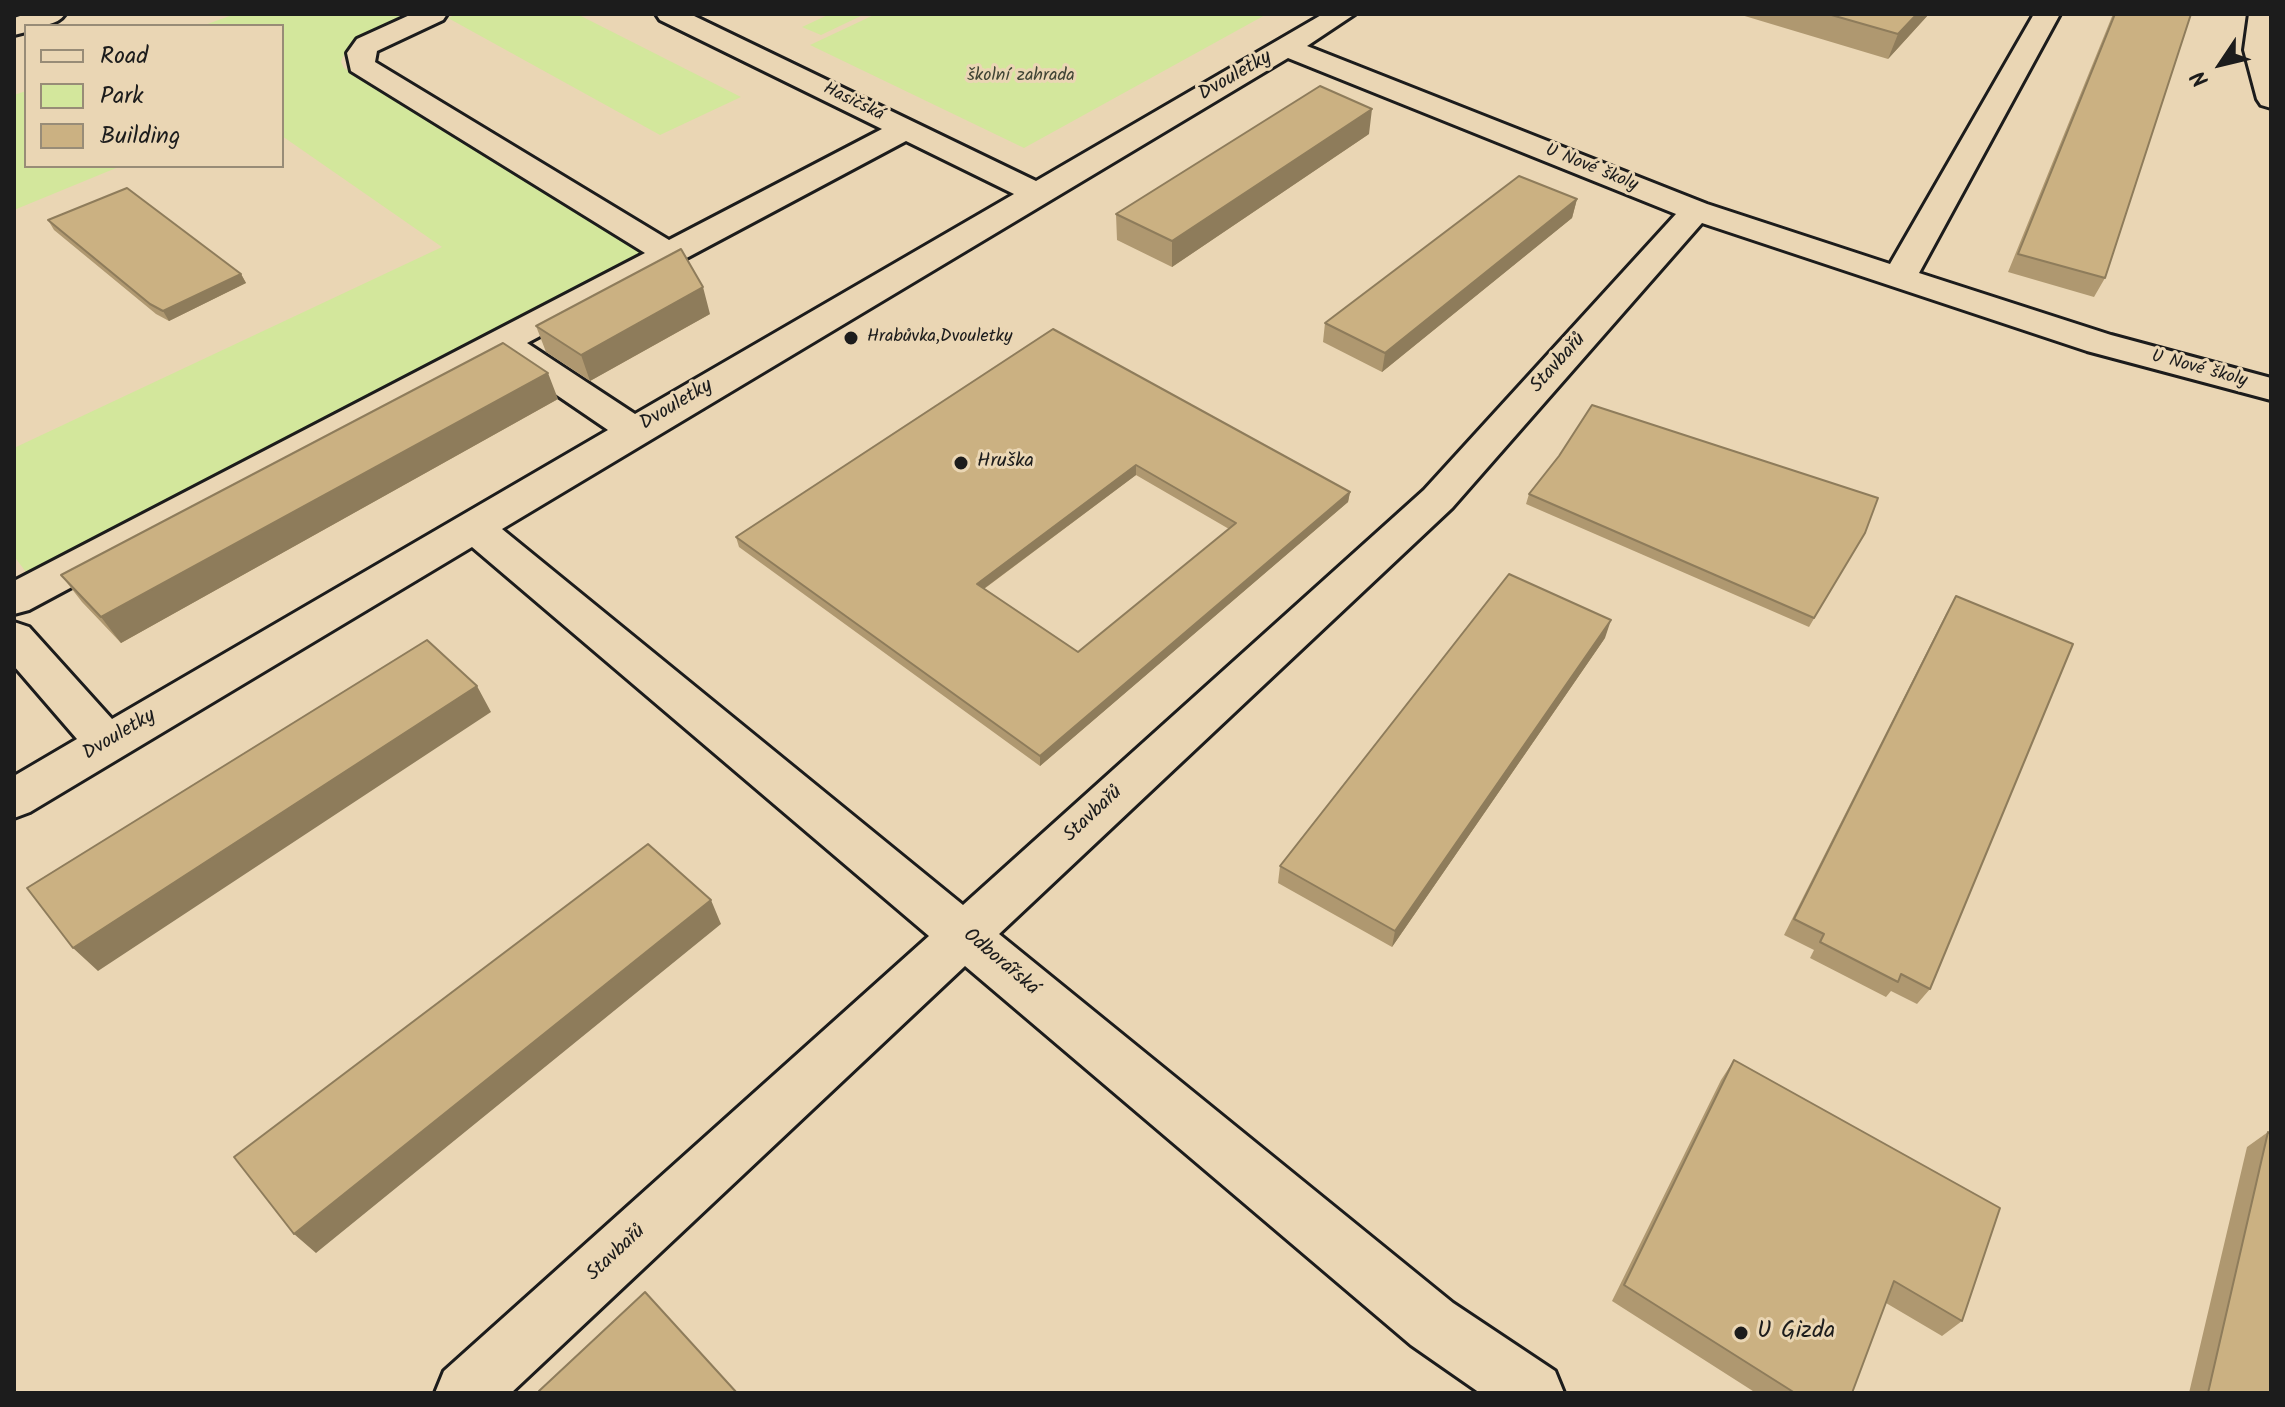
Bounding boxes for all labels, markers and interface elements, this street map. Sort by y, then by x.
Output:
legend [24,24,284,168]
north arrow [2181,24,2261,104]
text: Road [100,37,148,76]
street label: Dvouletky [1195,47,1277,107]
text: N [2183,62,2219,94]
park label: školní zahrada [967,66,1075,88]
text: Park [100,77,144,116]
street label: Hasičská [819,79,887,127]
text: Building [100,117,180,156]
street label: U Nové školy [1541,141,1641,197]
place label: Hrabůvka,Dvouletky [867,327,1012,349]
marker: Hrabůvka,Dvouletky [842,329,860,347]
street label: Stavbařů [1526,329,1592,399]
street label: U Nové školy [2149,347,2249,393]
street label: Dvouletky [636,375,718,437]
place label: Hruška [977,451,1034,475]
marker: Hruška [952,454,970,472]
street label: Dvouletky [79,705,161,767]
street label: Stavbařů [1059,782,1129,848]
street label: Odborářská [957,924,1043,1002]
street label: Stavbařů [582,1221,652,1287]
place label: U Gizda [1757,1319,1835,1347]
marker: U Gizda [1732,1324,1750,1342]

